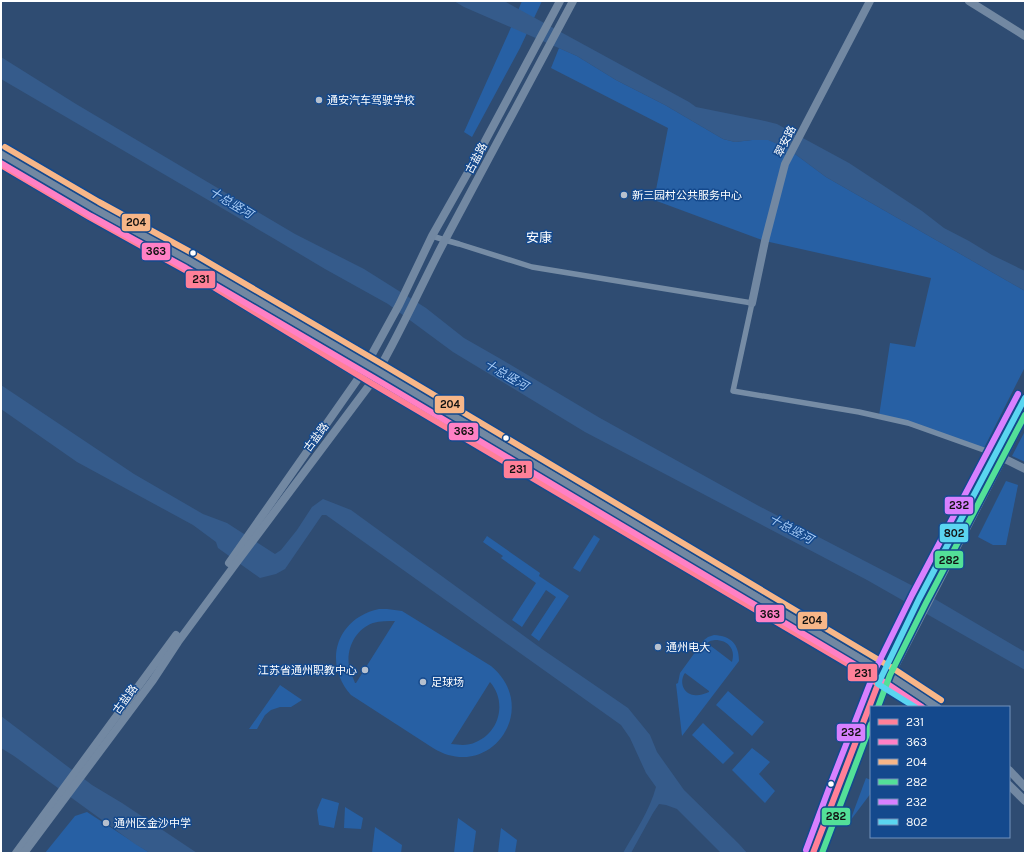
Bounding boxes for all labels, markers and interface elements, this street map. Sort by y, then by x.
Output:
place label: 通安汽车驾驶学校 [327,94,415,107]
marker: 通安汽车驾驶学校 [314,95,324,105]
street label: 翠安路 [772,124,799,159]
street label: 古盐路 [463,141,490,176]
water label: 十总竖河 [207,185,257,222]
place label: 新三园村公共服务中心 [632,189,742,202]
marker: 新三园村公共服务中心 [619,190,629,200]
line badge: 204 [121,213,151,232]
text: 204 [126,216,147,229]
district label: 安康 [526,230,552,245]
line badge: 363 [141,242,171,261]
text: 363 [146,245,166,258]
unlabelled marker [188,248,198,258]
line badge: 231 [185,270,216,289]
text: 231 [192,273,210,286]
water label: 十总竖河 [482,357,532,394]
line badge: 204 [434,395,465,414]
text: 204 [440,398,461,411]
street label: 古盐路 [301,420,332,454]
line badge: 363 [448,422,479,441]
text: 363 [454,425,474,438]
unlabelled marker [501,433,511,443]
line badge: 231 [503,460,533,479]
text: 231 [509,463,527,476]
line badge: 232 [944,496,974,515]
text: 232 [949,499,969,512]
water label: 十总竖河 [767,512,817,547]
line badge: 802 [939,523,969,543]
text: 802 [944,527,965,540]
line badge: 282 [934,550,964,569]
text: 282 [939,554,960,567]
line badge: 363 [755,604,785,623]
text: 363 [760,608,780,621]
line badge: 204 [797,611,828,630]
text: 204 [802,614,823,627]
place label: 通州电大 [666,641,710,654]
marker: 通州电大 [653,642,663,652]
line badge: 231 [847,663,878,682]
place label: 江苏省通州职教中心 [258,664,357,677]
marker: 江苏省通州职教中心 [360,665,370,675]
text: 231 [854,667,872,680]
place label: 足球场 [431,676,464,689]
marker: 足球场 [418,677,428,687]
street label: 古盐路 [110,682,140,716]
legend [870,706,1010,838]
text: 231 [906,715,924,729]
line badge: 232 [836,723,866,742]
text: 232 [841,726,861,739]
text: 363 [906,735,927,749]
text: 204 [906,755,927,769]
text: 282 [906,775,927,789]
unlabelled marker [826,779,836,789]
text: 232 [906,795,927,809]
line badge: 282 [821,807,851,826]
text: 282 [826,810,847,823]
text: 802 [906,815,927,829]
place label: 通州区金沙中学 [114,817,191,830]
marker: 通州区金沙中学 [101,818,111,828]

